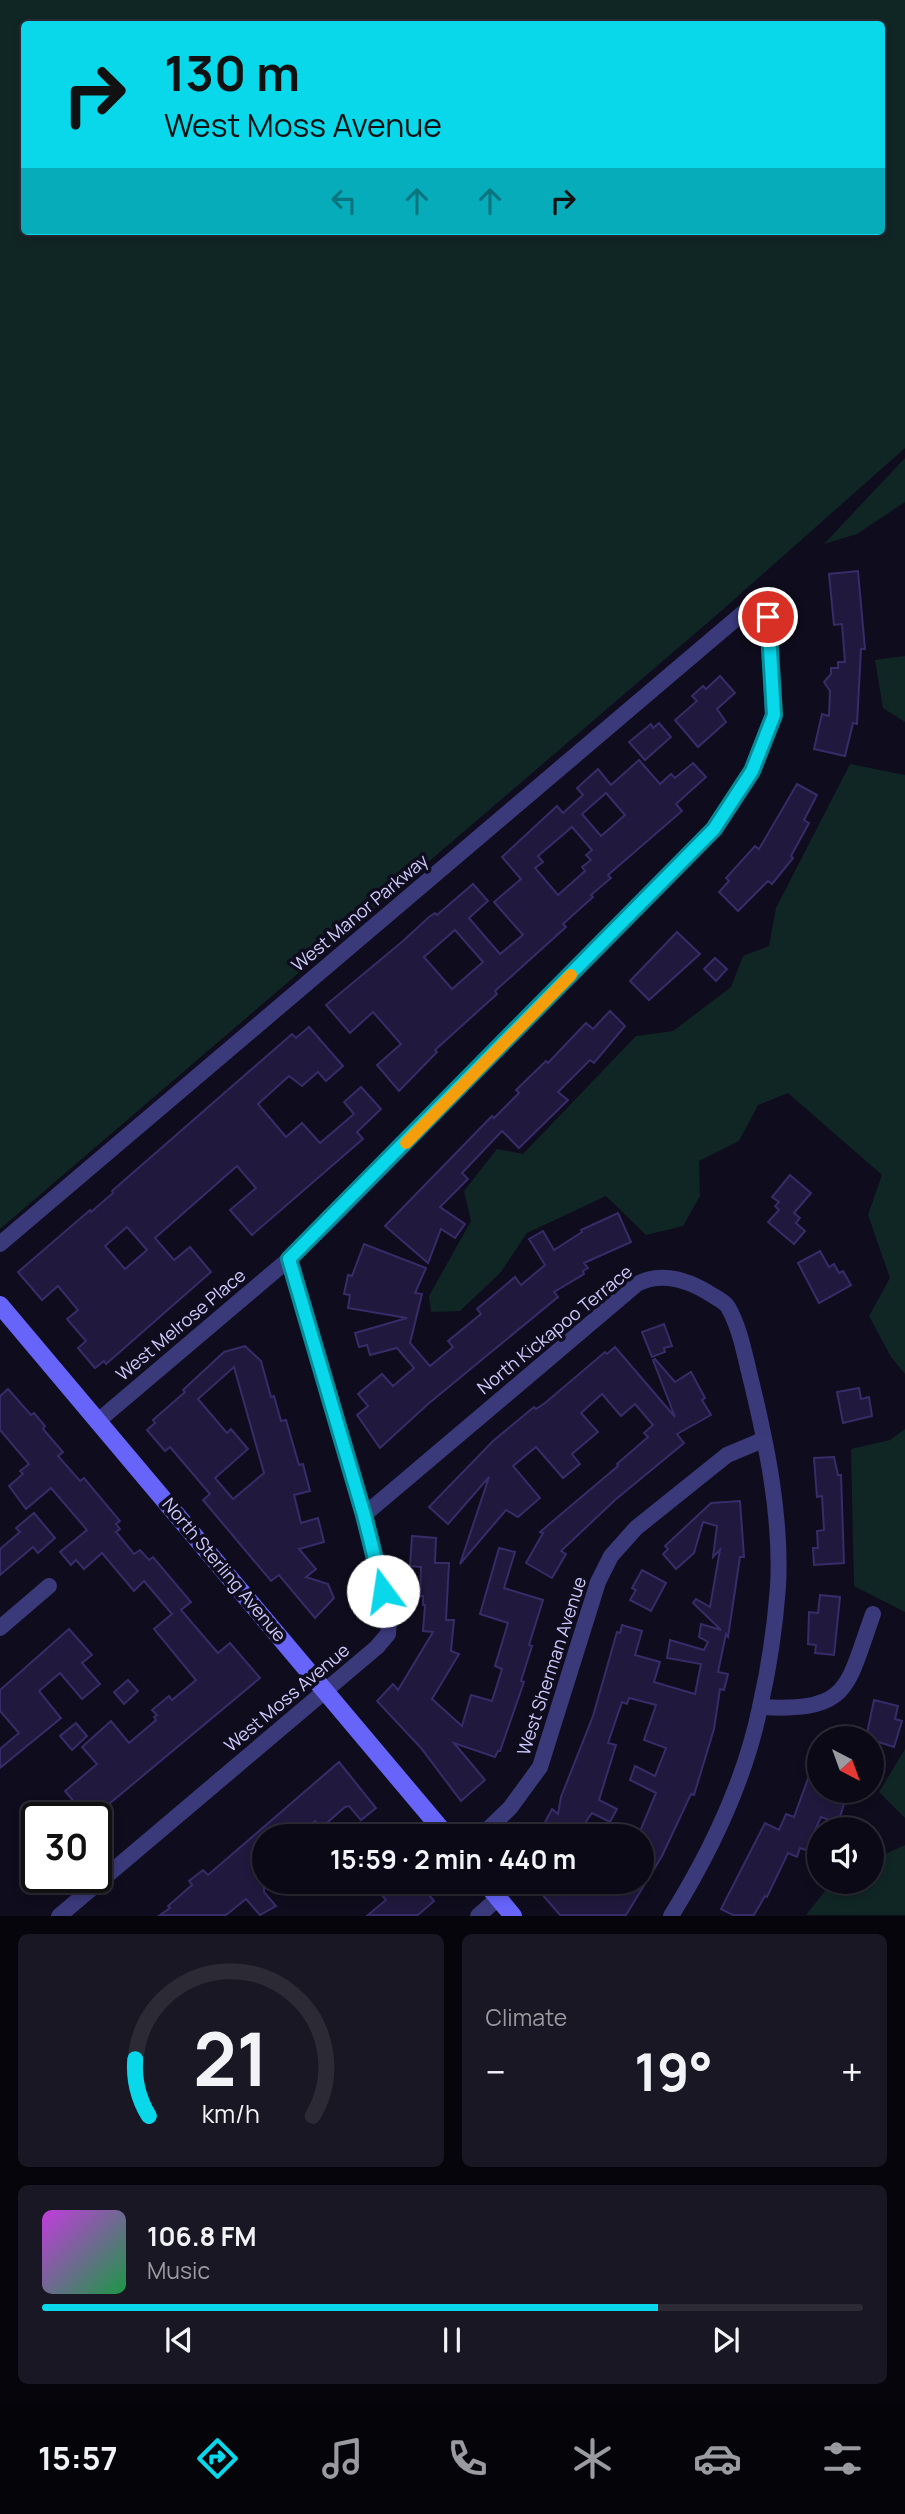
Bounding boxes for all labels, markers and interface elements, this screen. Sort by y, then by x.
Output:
text: 130 m [164,39,300,106]
icon: right [49,49,140,140]
text: West Moss Avenue [164,103,442,147]
icon: left [325,182,363,220]
icon: ahead [398,182,436,220]
icon: ahead [471,182,509,220]
icon: right [544,182,582,220]
pin [738,587,798,647]
icon: arrive [749,598,787,636]
street label: West Manor Parkway [286,848,433,976]
street label: North Kickapoo Terrace [472,1259,637,1399]
street label: West Melrose Place [111,1263,250,1386]
street label: North Sterling Avenue [157,1492,292,1646]
position arrow [346,1554,420,1628]
street label: West Sherman Avenue [511,1573,591,1758]
street label: West Moss Avenue [219,1638,354,1757]
north arrow [807,1726,884,1802]
map controls [807,1726,884,1894]
speed limit sign: 30 [21,1802,112,1893]
button: sound [807,1817,884,1894]
text: 15:59 · 2 min · 440 m [330,1841,576,1877]
text: Climate [486,2001,567,2033]
text: 21 [193,2009,268,2109]
text: 19° [634,2036,713,2107]
text: − [486,2045,506,2097]
text: + [841,2045,863,2097]
text: km/h [202,2096,260,2131]
text: 106.8 FM [147,2218,257,2254]
text: Music [147,2254,210,2286]
icon: previous [160,2321,198,2359]
icon: pause [433,2321,471,2359]
icon: next [707,2321,745,2359]
icon: directions [193,2434,242,2483]
icon: music [318,2434,367,2483]
icon: phone [443,2434,492,2483]
icon: climate [568,2434,617,2483]
icon: car [693,2434,742,2483]
icon: filters [818,2434,867,2483]
text: 15:57 [38,2436,118,2480]

